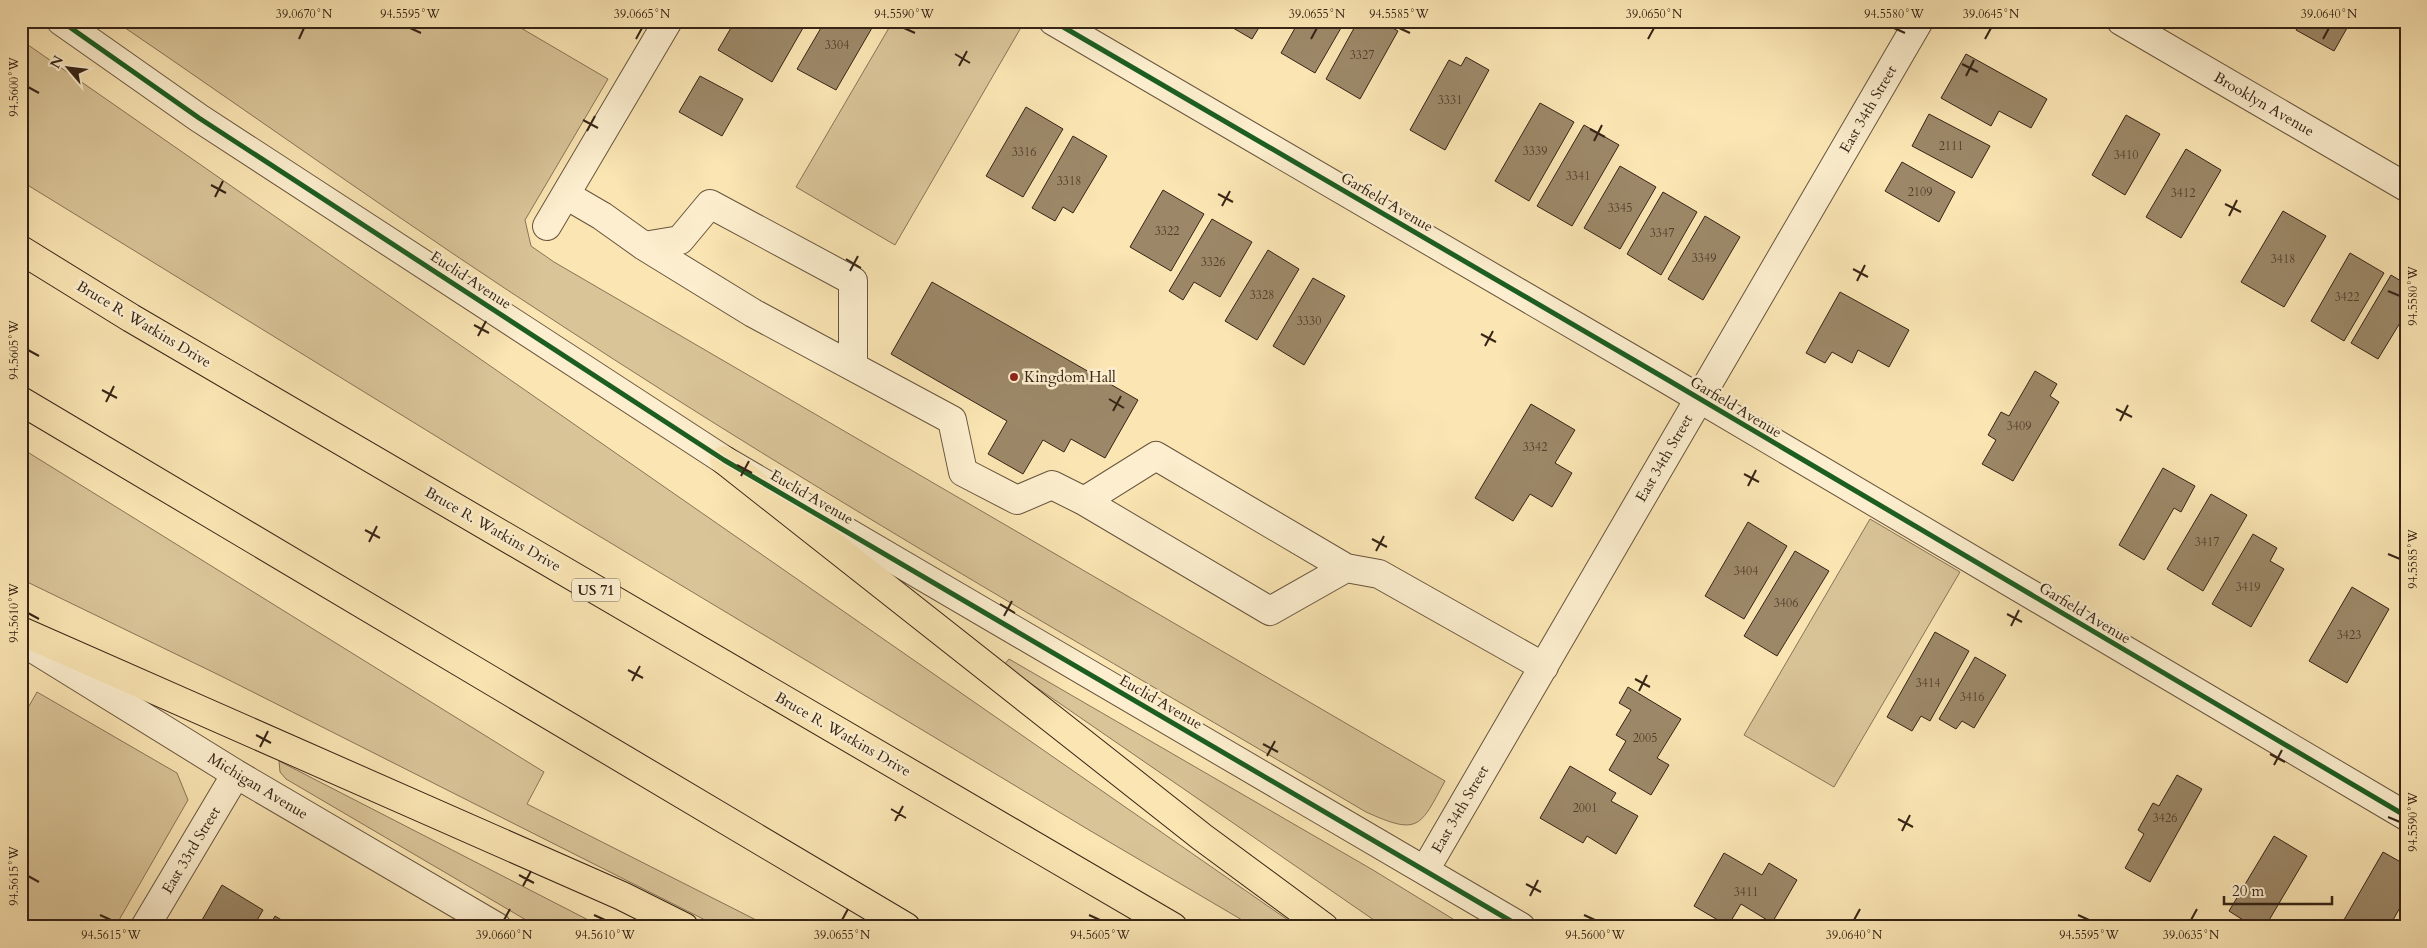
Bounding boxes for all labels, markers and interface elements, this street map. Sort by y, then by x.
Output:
text: 39.0670°N [276,6,333,22]
text: 94.5595°W [380,6,440,22]
text: 39.0665°N [614,6,671,22]
text: 94.5590°W [874,6,934,22]
text: 39.0655°N [1289,6,1346,22]
text: 94.5585°W [1369,6,1429,22]
text: 39.0650°N [1626,6,1683,22]
text: 94.5580°W [1864,6,1924,22]
text: 39.0645°N [1963,6,2020,22]
text: 39.0640°N [2301,6,2358,22]
house number: 3304 [825,37,849,53]
north arrow [42,42,92,92]
house number: 3327 [1350,47,1374,63]
text: N [46,52,68,72]
text: 94.5600°W [6,57,22,117]
street label: East 34th Street [1835,61,1901,156]
street label: Brooklyn Avenue [2210,67,2318,141]
house number: 3331 [1438,92,1462,108]
house number: 2111 [1939,138,1963,154]
house number: 3339 [1523,143,1547,159]
house number: 3316 [1012,144,1036,160]
house number: 3410 [2114,147,2138,163]
street label: Garfield Avenue [1337,167,1437,237]
house number: 3341 [1566,168,1590,184]
house number: 3318 [1057,173,1081,189]
house number: 2109 [1908,184,1932,200]
house number: 3412 [2171,185,2195,201]
house number: 3345 [1608,200,1632,216]
house number: 3322 [1155,223,1179,239]
house number: 3347 [1650,225,1674,241]
street label: Euclid Avenue [427,246,516,314]
house number: 3349 [1692,250,1716,266]
house number: 3418 [2271,251,2295,267]
house number: 3326 [1201,254,1225,270]
text: 94.5580°W [2405,266,2421,326]
street label: Bruce R. Watkins Drive [73,276,215,372]
house number: 3328 [1250,287,1274,303]
house number: 3422 [2335,289,2359,305]
house number: 3330 [1297,313,1321,329]
text: 94.5605°W [6,320,22,380]
place label: Kingdom Hall [1024,367,1116,387]
marker: Kingdom Hall [1008,371,1020,383]
street label: Garfield Avenue [1686,372,1786,442]
street label: East 34th Street [1631,410,1697,505]
house number: 3409 [2007,418,2031,434]
house number: 3342 [1523,439,1547,455]
street label: Euclid Avenue [767,465,857,529]
street label: Bruce R. Watkins Drive [421,482,565,576]
text: 94.5585°W [2405,529,2421,589]
house number: 3417 [2195,534,2219,550]
house number: 3404 [1734,563,1758,579]
road number: US 71 [572,578,620,602]
street label: Garfield Avenue [2035,578,2135,648]
house number: 3419 [2236,579,2260,595]
text: 94.5610°W [6,583,22,643]
house number: 3406 [1774,595,1798,611]
house number: 3423 [2337,627,2361,643]
street label: Euclid Avenue [1116,670,1206,734]
house number: 3414 [1916,675,1940,691]
street label: Bruce R. Watkins Drive [771,687,915,781]
house number: 3416 [1960,689,1984,705]
house number: 2005 [1633,730,1657,746]
street label: Michigan Avenue [204,748,312,824]
street label: East 34th Street [1427,761,1493,856]
text: 94.5590°W [2405,792,2421,852]
house number: 2001 [1573,800,1597,816]
street label: East 33rd Street [157,802,225,897]
house number: 3426 [2153,810,2177,826]
text: 94.5615°W [6,846,22,906]
scale bar [2224,873,2332,905]
text: 20 m [2232,881,2264,901]
house number: 3411 [1734,884,1758,900]
text: 94.5615°W [81,927,141,943]
text: 39.0660°N [476,927,533,943]
text: 94.5610°W [575,927,635,943]
text: 39.0655°N [814,927,871,943]
text: 94.5605°W [1070,927,1130,943]
text: 94.5600°W [1565,927,1625,943]
text: 39.0640°N [1826,927,1883,943]
text: 94.5595°W [2059,927,2119,943]
text: 39.0635°N [2163,927,2220,943]

